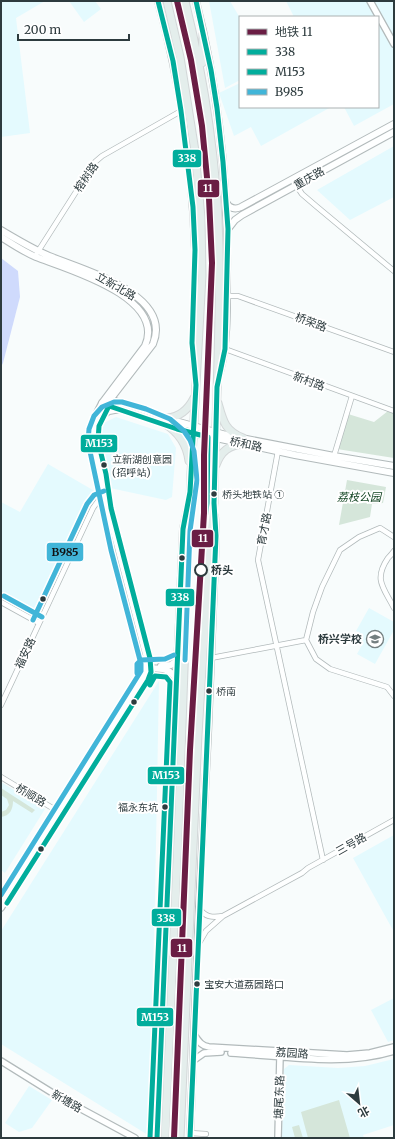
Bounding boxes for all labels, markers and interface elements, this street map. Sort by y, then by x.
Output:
scale bar [18,16,129,42]
legend [239,16,379,108]
text: 200 m [24,22,61,37]
text: 地铁 11 [275,24,313,39]
text: 338 [275,44,295,59]
text: M153 [275,64,305,79]
text: B985 [275,84,304,99]
line badge: 338 [172,149,202,168]
text: 338 [178,151,197,165]
street label: 榕树路 [71,159,101,195]
street label: 重庆路 [291,164,327,192]
line badge: 11 [197,179,220,198]
text: 11 [203,181,213,195]
street label: 立新北路 [93,269,139,303]
street label: 桥荣路 [293,310,329,334]
street label: 新村路 [291,369,327,393]
line badge: M153 [80,434,118,453]
street label: 桥和路 [228,434,264,454]
text: M153 [85,436,113,450]
place label: 立新湖创意园 (招呼站) [112,453,172,479]
marker: 立新湖创意园 (招呼站) [99,460,109,470]
place label: 桥头地铁站 ① [222,488,284,501]
marker: 桥头地铁站 ① [209,489,219,499]
park label: 荔枝公园 [337,490,383,504]
street label: 育才路 [254,511,274,547]
line badge: 11 [191,529,214,548]
text: 11 [198,531,208,545]
line badge: B985 [46,542,84,562]
text: B985 [51,545,79,559]
unlabelled marker [177,553,187,563]
marker: 桥头 [194,563,208,577]
place label: 桥头 [211,563,233,577]
line badge: 338 [165,588,195,607]
text: 338 [171,590,190,604]
unlabelled marker [38,594,48,604]
school or university icon: 桥兴学校 [365,629,385,649]
place label: 桥兴学校 [318,632,362,646]
street label: 福安路 [12,635,38,671]
place label: 桥南 [216,685,236,698]
marker: 桥南 [204,686,214,696]
unlabelled marker [129,697,139,707]
line badge: M153 [147,766,185,785]
text: M153 [152,768,180,782]
street label: 桥顺路 [13,781,49,809]
place label: 福永东坑 [118,801,158,814]
marker: 福永东坑 [160,802,170,812]
street label: 三号路 [333,830,369,858]
unlabelled marker [36,844,46,854]
line badge: 338 [151,908,182,927]
text: 338 [157,911,176,925]
line badge: 11 [170,938,193,958]
text: 11 [177,941,187,955]
place label: 宝安大道荔园路口 [204,978,284,991]
marker: 宝安大道荔园路口 [192,979,202,989]
line badge: M153 [136,1007,174,1027]
text: M153 [141,1010,169,1024]
street label: 荔园路 [275,1045,309,1061]
street label: 塘尾东路 [271,1075,287,1119]
north arrow [339,1083,379,1123]
street label: 新塘路 [49,1087,85,1115]
text: 北 [356,1103,372,1121]

